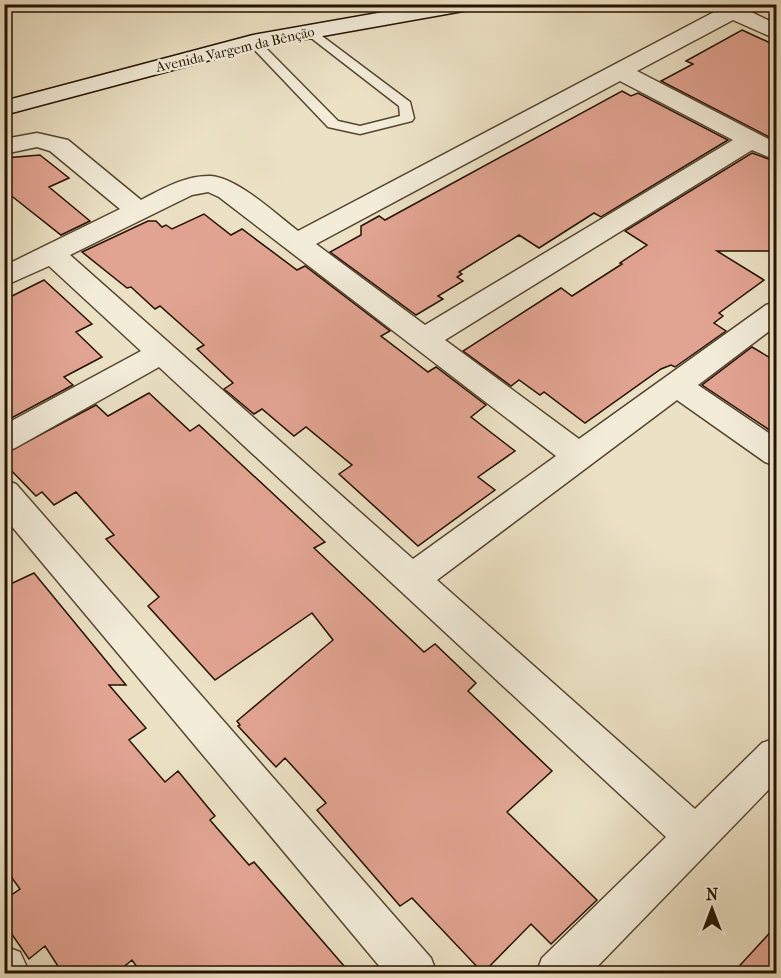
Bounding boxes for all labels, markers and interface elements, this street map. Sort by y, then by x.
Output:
street label: Avenida Vargem da Bênção [153,23,316,76]
north arrow [682,879,742,939]
text: N [706,885,719,904]

